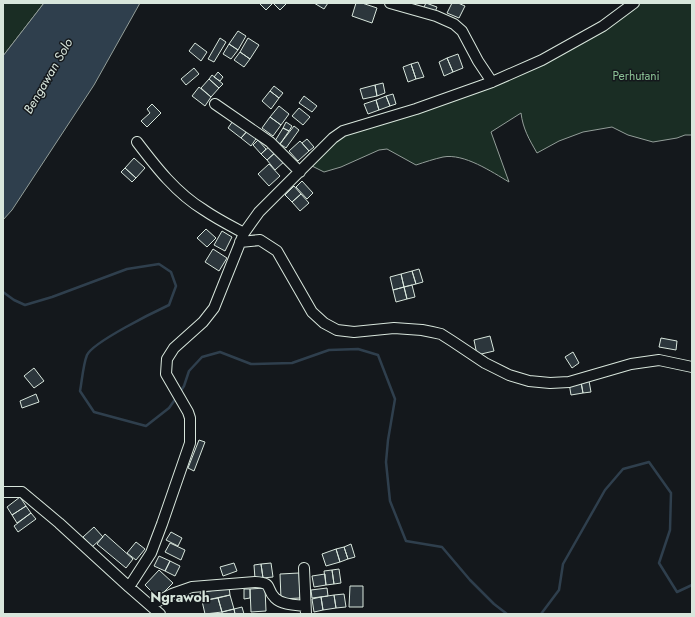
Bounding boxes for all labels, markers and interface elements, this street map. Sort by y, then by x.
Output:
water label: Bengawan Solo [19,35,77,117]
park label: Perhutani [612,67,660,85]
district label: Ngrawoh [150,587,210,607]

